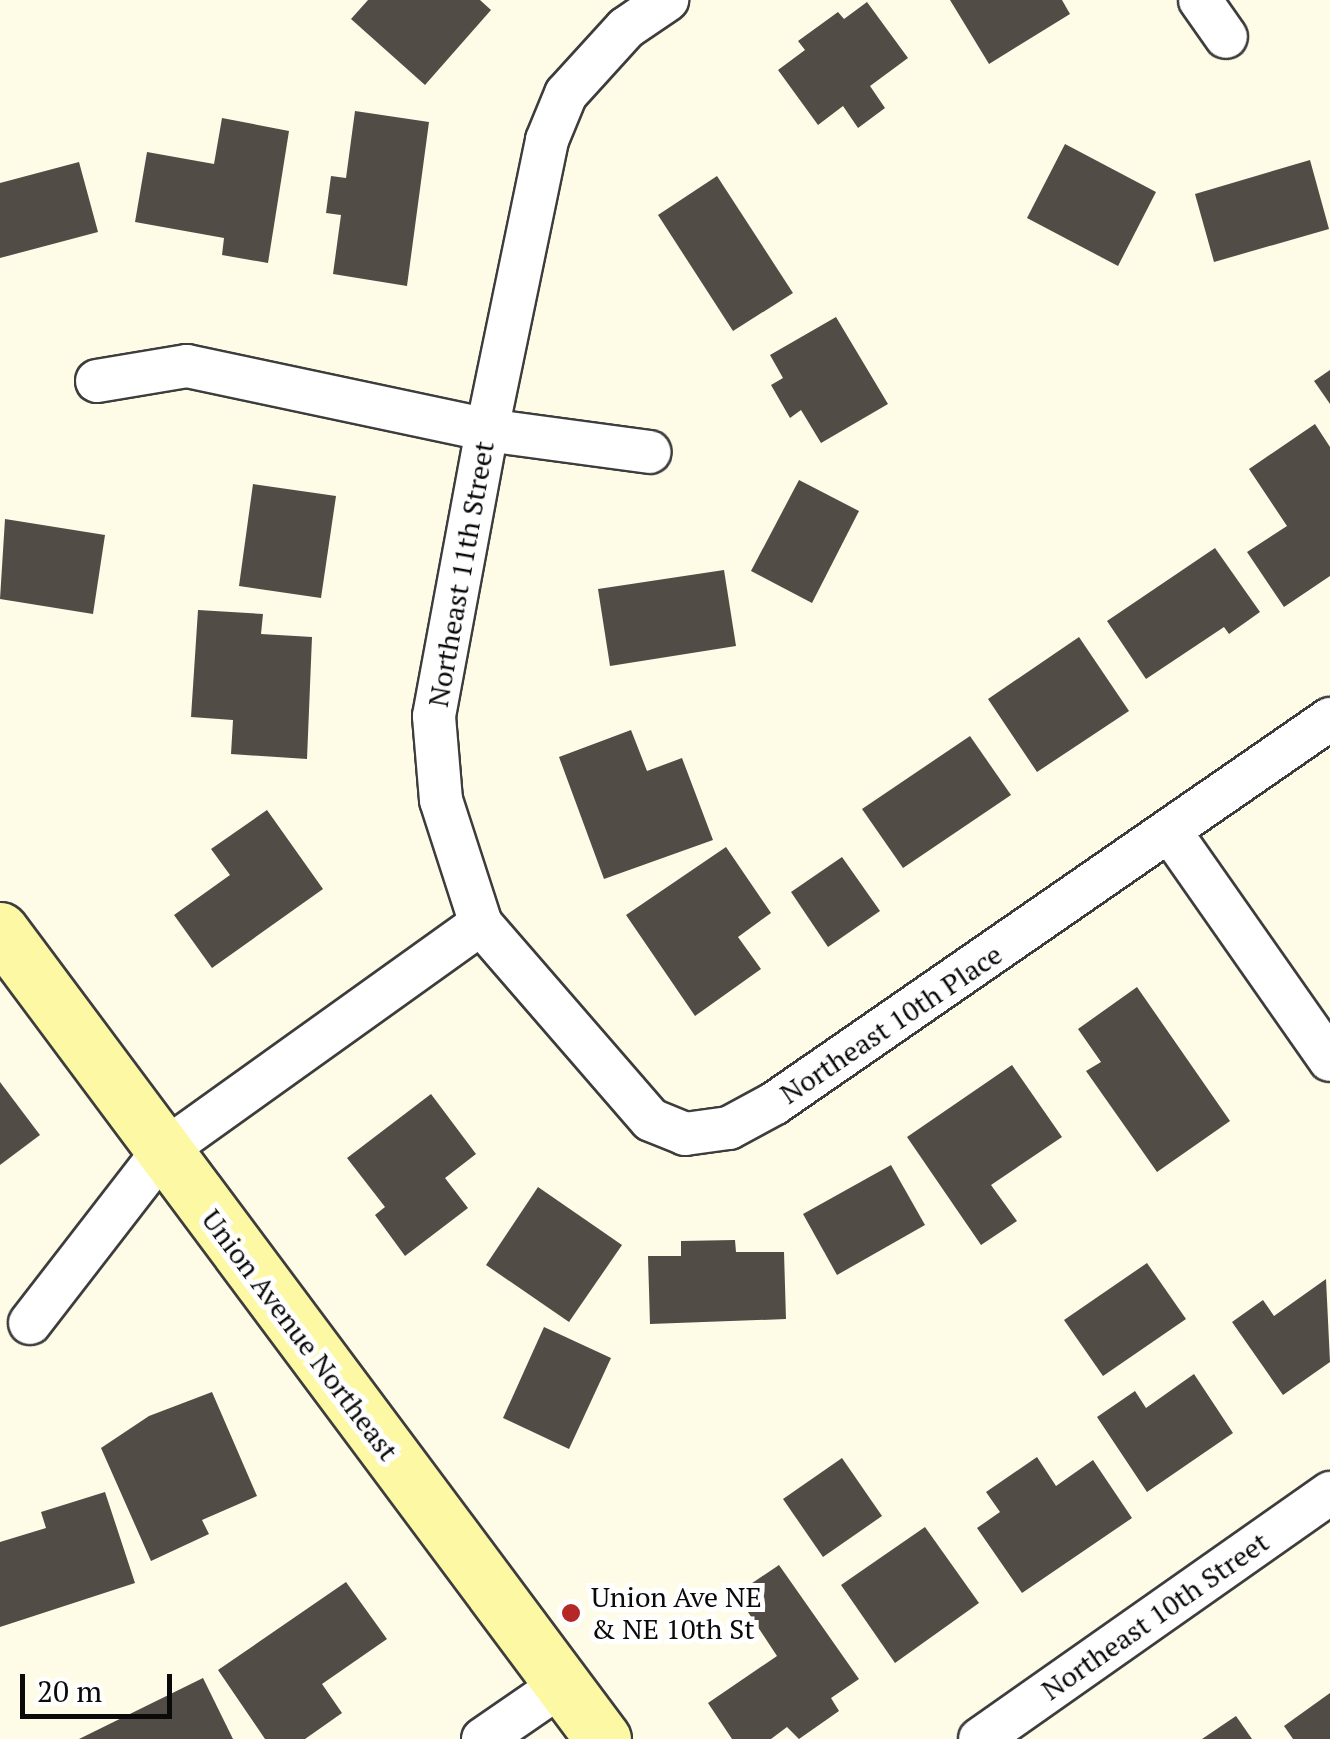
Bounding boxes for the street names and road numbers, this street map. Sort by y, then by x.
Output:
street label: Northeast 11th Street [421,438,501,710]
street label: Northeast 10th Place [774,937,1008,1111]
street label: Union Avenue Northeast [195,1203,405,1467]
street label: Northeast 10th Street [1035,1525,1275,1707]

